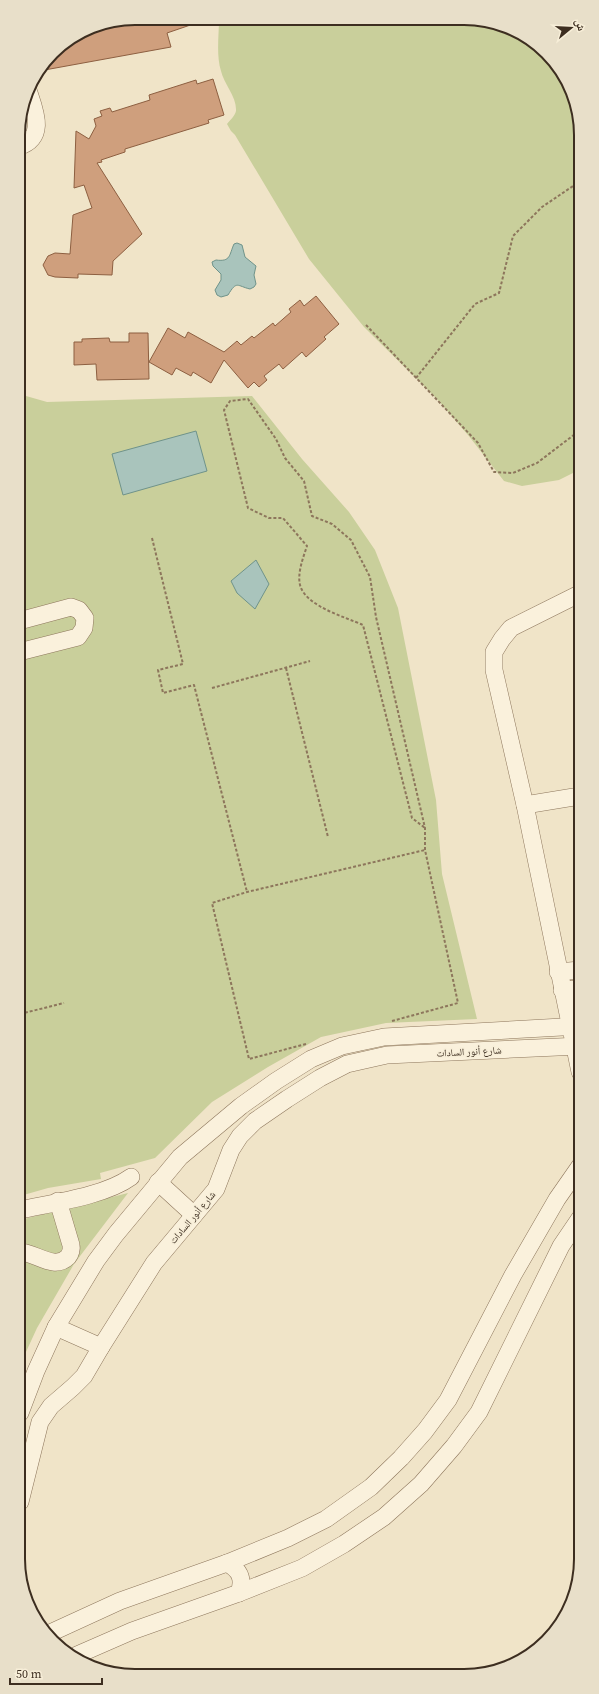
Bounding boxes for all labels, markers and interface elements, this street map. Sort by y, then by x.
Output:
north arrow [551,8,591,48]
text: ش [571,17,589,33]
street label: شارع أنور السادات [436,1043,502,1060]
street label: شارع أنور السادات [166,1188,219,1246]
scale bar [10,1660,102,1686]
text: 50 m [16,1666,42,1682]

